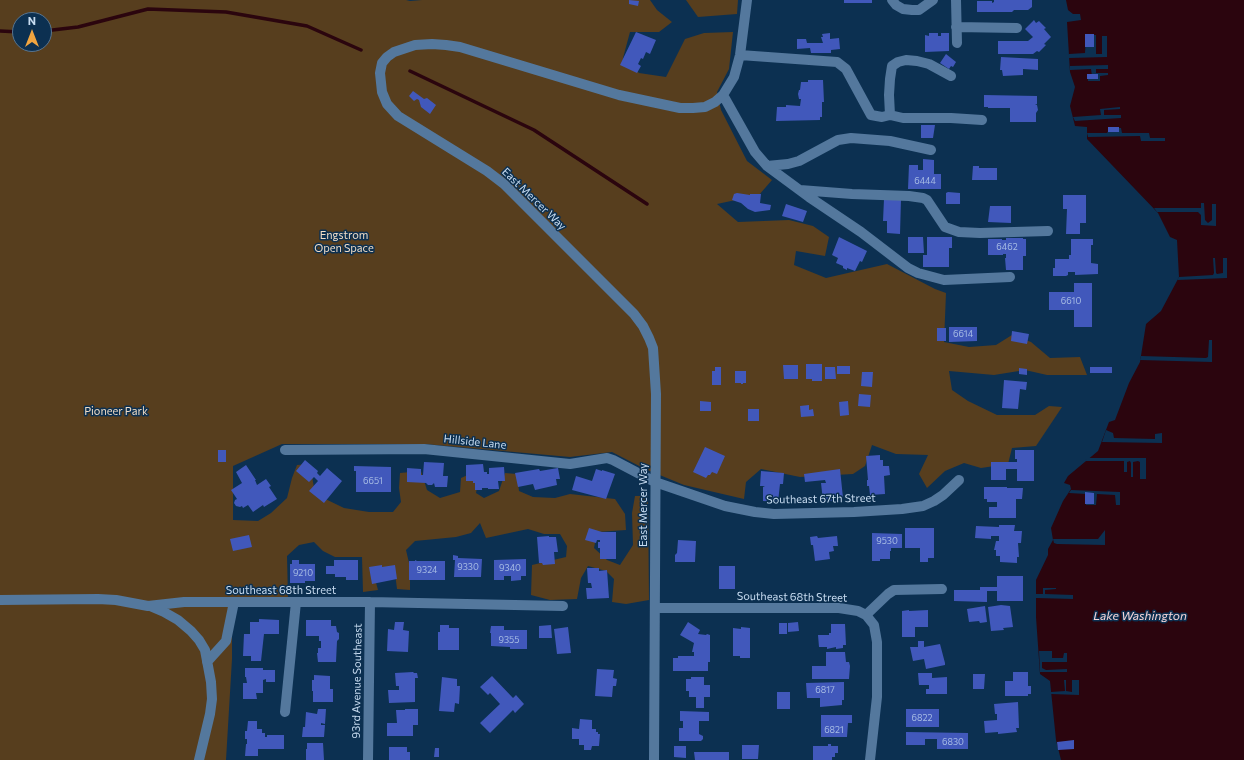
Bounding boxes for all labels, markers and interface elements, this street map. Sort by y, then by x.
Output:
north arrow [12,12,52,52]
text: N [28,14,36,27]
street label: East Mercer Way [499,165,569,233]
house number: 6444 [914,176,936,186]
park label: Engstrom Open Space [314,228,374,254]
house number: 6462 [996,242,1018,252]
house number: 6610 [1061,296,1081,306]
house number: 6614 [953,329,973,339]
park label: Pioneer Park [84,404,148,418]
street label: Hillside Lane [443,432,507,452]
street label: East Mercer Way [636,463,650,547]
house number: 6651 [363,476,383,486]
street label: Southeast 67th Street [766,491,876,507]
house number: 9530 [876,536,898,546]
house number: 9330 [457,562,479,572]
house number: 9340 [499,563,521,573]
house number: 9324 [417,565,437,575]
house number: 9210 [293,568,313,578]
street label: Southeast 68th Street [226,583,336,597]
street label: Southeast 68th Street [737,589,847,605]
water label: Lake Washington [1093,609,1187,623]
street label: 93rd Avenue Southeast [349,623,365,739]
house number: 9355 [499,635,519,645]
house number: 6817 [815,685,835,695]
house number: 6822 [912,713,932,723]
house number: 6821 [824,725,844,735]
house number: 6830 [942,737,964,747]

